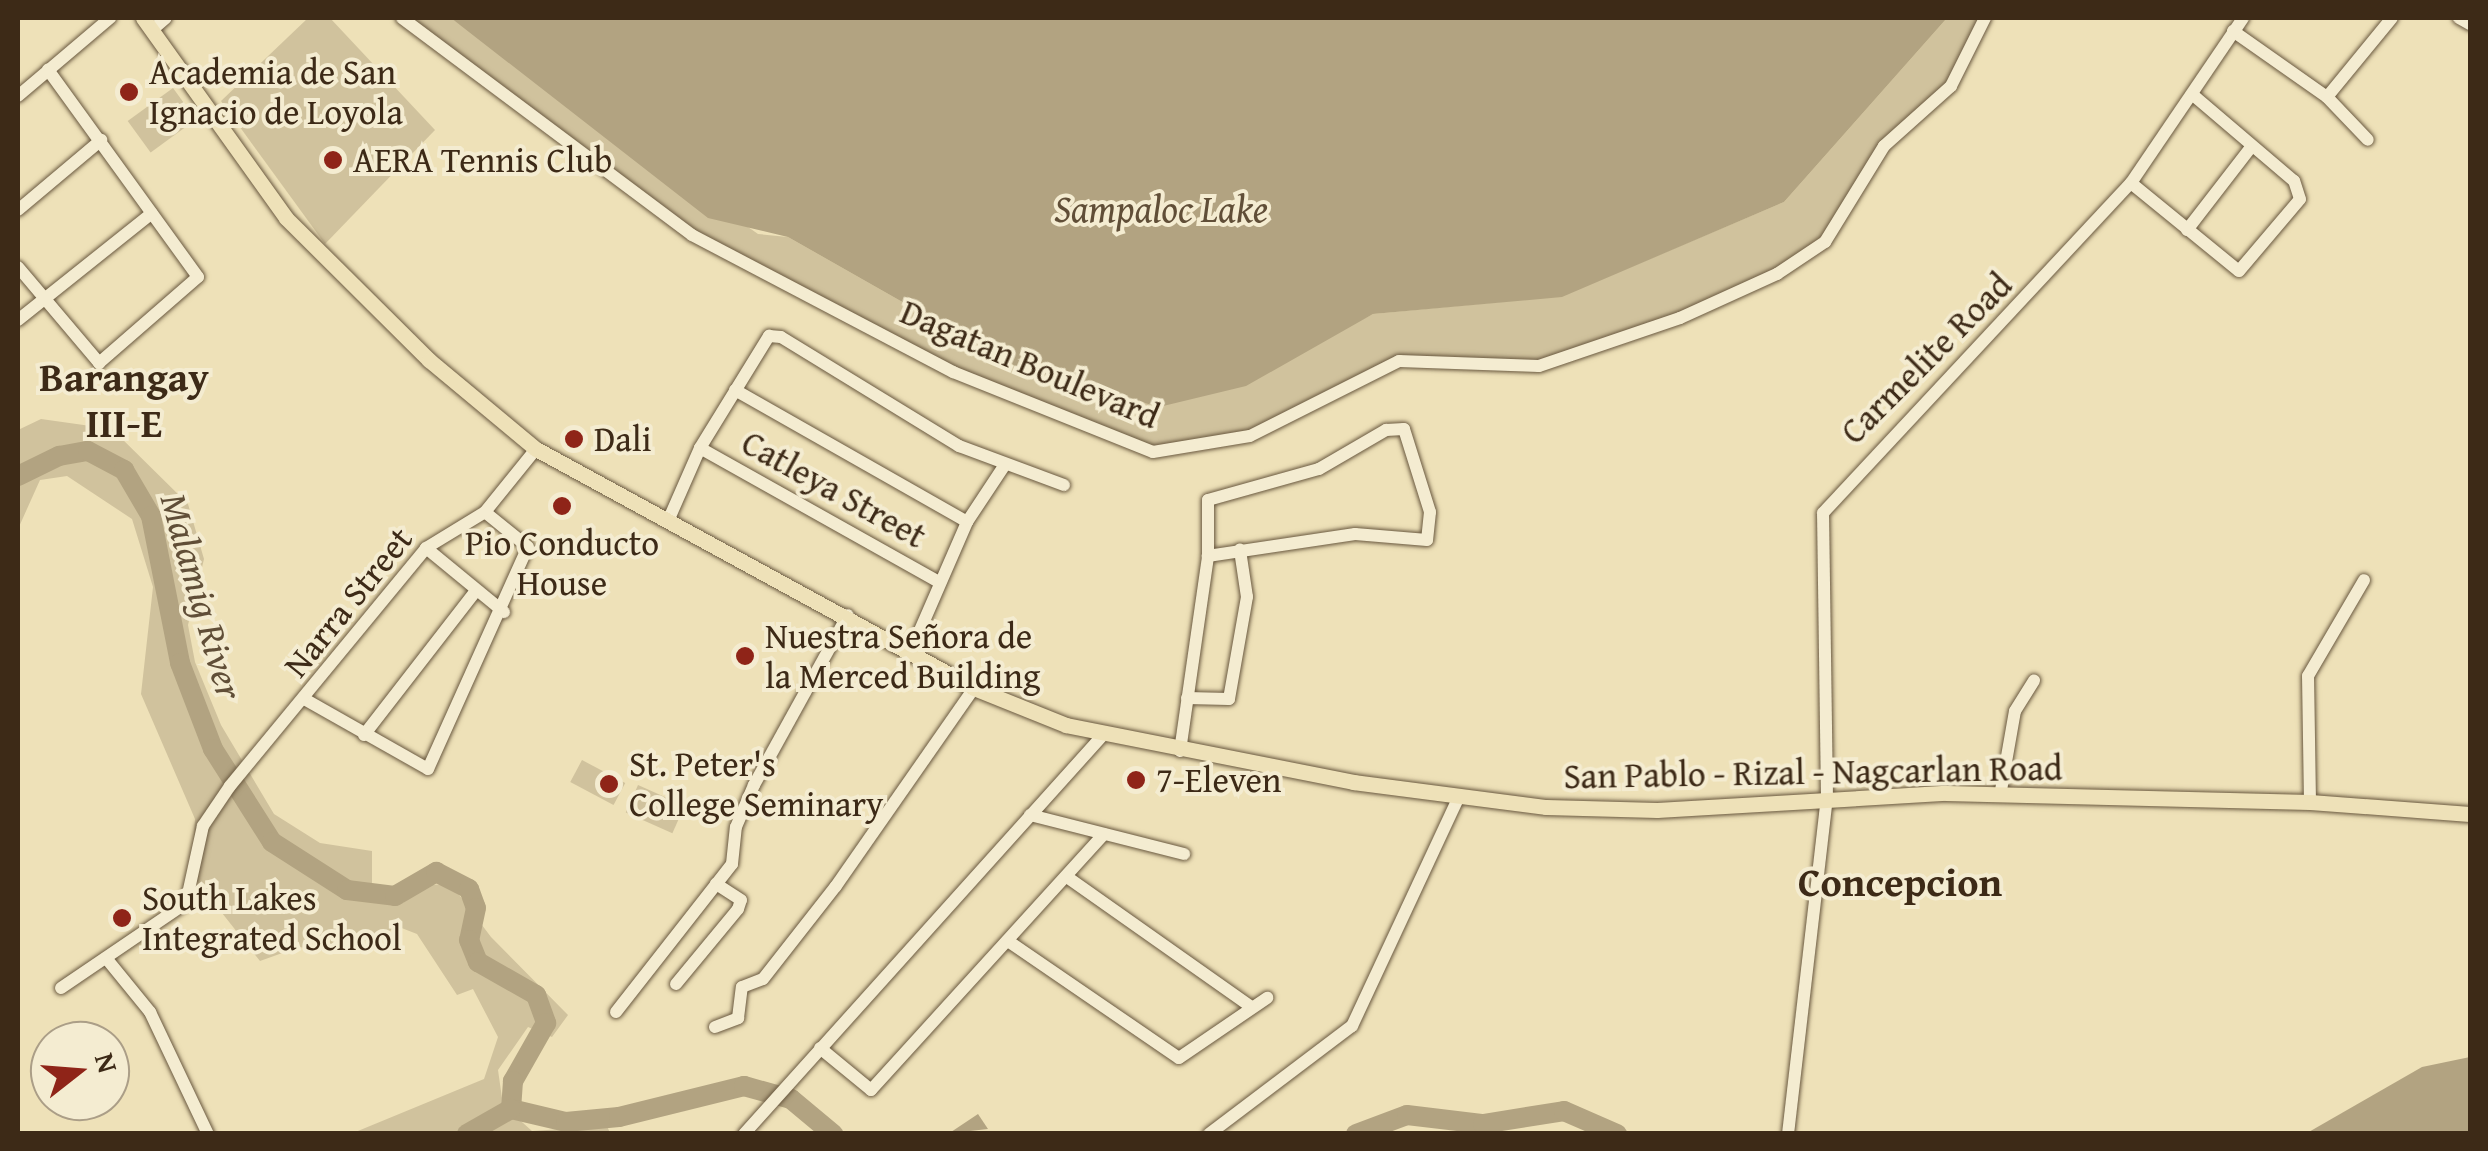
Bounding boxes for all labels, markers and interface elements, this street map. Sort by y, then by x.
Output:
place label: Academia de San Ignacio de Loyola [149,51,403,133]
marker: Academia de San Ignacio de Loyola [118,81,140,103]
place label: AERA Tennis Club [353,139,612,181]
marker: AERA Tennis Club [322,149,344,171]
water label: Sampaloc Lake [1054,186,1268,232]
street label: Carmelite Road [1832,264,2020,452]
street label: Dagatan Boulevard [894,291,1166,437]
district label: Barangay III-E [39,353,209,447]
place label: Dali [594,418,651,460]
street label: Catleya Street [735,421,933,557]
marker: Dali [563,428,585,450]
water label: Malamig River [151,488,253,704]
marker: Pio Conducto House [551,495,573,517]
street label: Narra Street [275,519,421,685]
place label: Pio Conducto House [465,522,659,604]
place label: Nuestra Señora de la Merced Building [765,615,1040,697]
marker: Nuestra Señora de la Merced Building [734,645,756,667]
place label: St. Peter's College Seminary [629,743,883,825]
street label: San Pablo - Rizal - Nagcarlan Road [1563,747,2063,797]
place label: 7-Eleven [1156,759,1281,801]
marker: 7-Eleven [1125,769,1147,791]
marker: St. Peter's College Seminary [598,773,620,795]
district label: Concepcion [1798,858,2002,906]
place label: South Lakes Integrated School [142,877,402,959]
marker: South Lakes Integrated School [111,907,133,929]
north arrow [30,1021,130,1121]
text: N [85,1048,130,1078]

